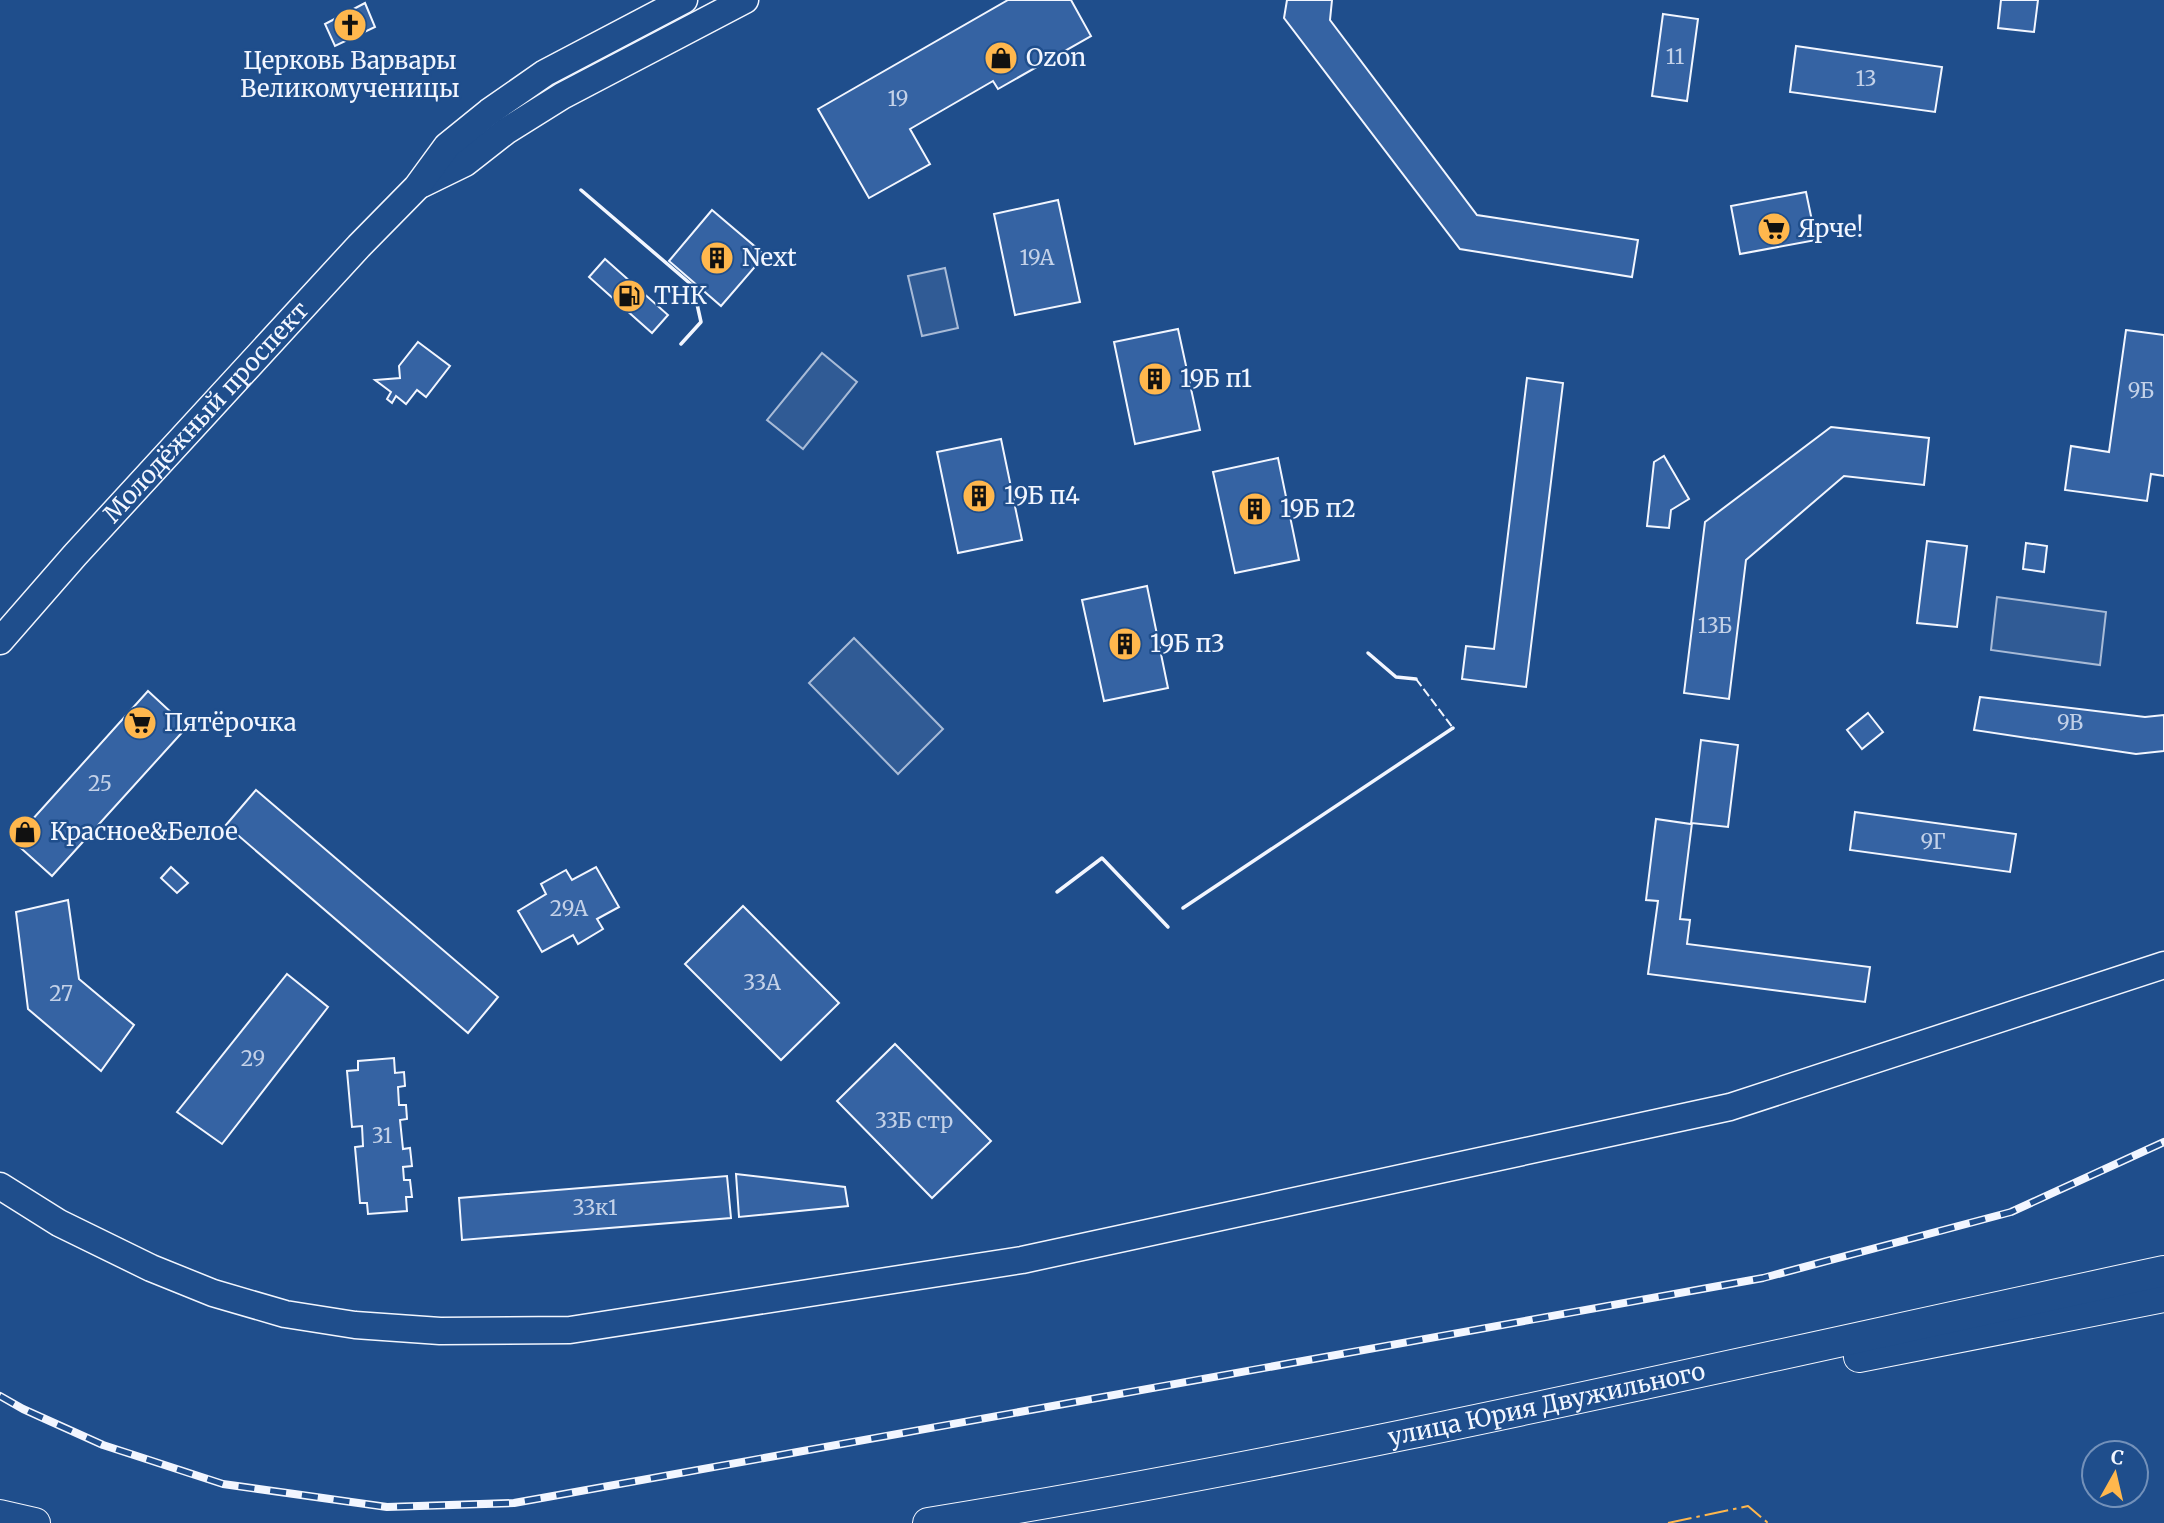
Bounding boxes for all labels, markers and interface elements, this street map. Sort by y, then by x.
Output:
church icon: Церковь Варвары Великомученицы [331,6,369,44]
shop icon: Ozon [982,39,1020,77]
place label: Ozon [1026,42,1086,73]
house number: 11 [1666,43,1684,70]
place label: Церковь Варвары Великомученицы [240,45,460,104]
house number: 13 [1856,65,1876,92]
house number: 19 [887,85,909,112]
supermarket icon: Ярче! [1755,210,1793,248]
place label: Ярче! [1798,213,1863,244]
building icon: Next [698,239,736,277]
place label: Next [742,242,797,273]
house number: 19А [1020,244,1055,271]
fuel station icon: ТНК [610,277,648,315]
place label: ТНК [654,280,707,311]
street label: Молодёжный проспект [96,295,315,529]
building icon: 19Б п1 [1136,360,1174,398]
place label: 19Б п1 [1180,363,1252,394]
house number: 9Б [2128,377,2154,404]
building icon: 19Б п4 [960,477,998,515]
place label: 19Б п4 [1004,480,1080,511]
building icon: 19Б п2 [1236,490,1274,528]
place label: 19Б п2 [1280,493,1356,524]
house number: 13Б [1698,612,1732,639]
building icon: 19Б п3 [1106,625,1144,663]
place label: 19Б п3 [1150,628,1225,659]
supermarket icon: Пятёрочка [121,704,159,742]
place label: Пятёрочка [164,707,297,738]
house number: 9В [2057,709,2083,736]
house number: 25 [88,770,112,797]
shop icon: Красное&Белое [6,813,44,851]
place label: Красное&Белое [50,816,238,847]
house number: 9Г [1921,828,1945,855]
house number: 29А [550,895,588,922]
house number: 33А [743,969,781,996]
house number: 27 [49,980,73,1007]
house number: 29 [241,1045,265,1072]
house number: 33Б стр [875,1107,953,1134]
house number: 31 [372,1122,392,1149]
house number: 33к1 [572,1194,618,1221]
street label: улица Юрия Двужильного [1385,1355,1708,1453]
north arrow [2080,1439,2150,1509]
text: С [2109,1444,2125,1470]

